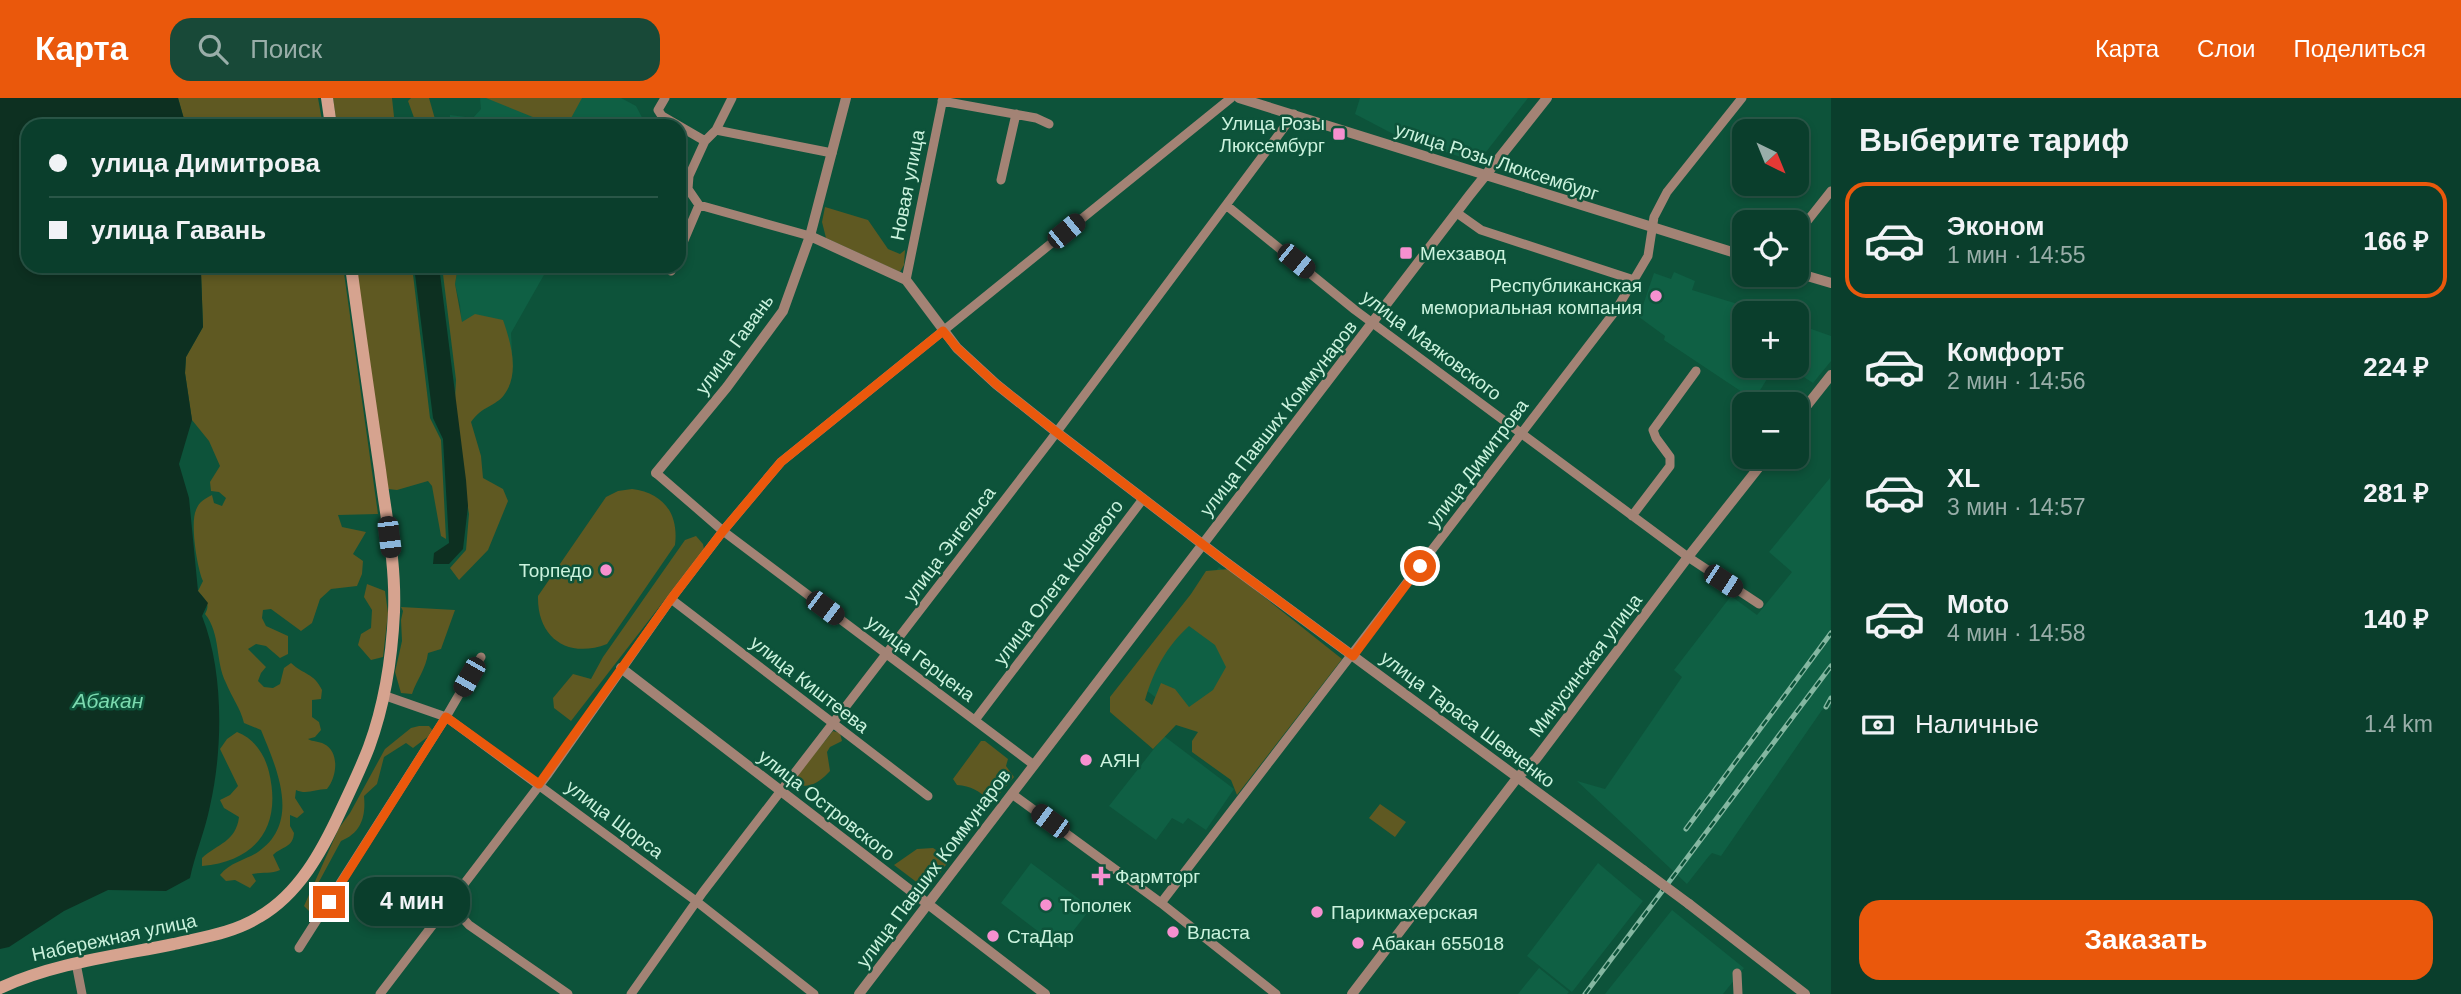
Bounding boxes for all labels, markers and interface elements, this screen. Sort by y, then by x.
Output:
search box [170,18,660,81]
text: Карта [35,30,128,67]
icon: search [194,30,232,68]
text: Поиск [250,34,322,64]
text: Карта [2095,35,2159,62]
text: Слои [2197,35,2255,62]
text: Поделиться [2293,35,2426,62]
place label: Улица Розы Люксембург [1220,113,1325,156]
street label: улица Розы Люксембург [1392,119,1601,204]
north arrow [1732,119,1810,196]
map controls [1732,119,1809,469]
text: Выберите тариф [1859,122,2129,158]
marker: Улица Розы Люксембург [1331,126,1347,142]
street label: Новая улица [886,127,929,242]
text: улица Димитрова [91,148,320,178]
icon: car [1863,209,1926,272]
car [1044,210,1089,252]
button: locate [1732,210,1809,287]
text: Эконом [1947,211,2045,241]
text: улица Гавань [91,215,266,245]
text: 166 ₽ [2363,226,2429,256]
car [1274,240,1319,282]
text: 1 мин · 14:55 [1947,242,2086,268]
place label: Мехзавод [1420,243,1506,264]
marker: Мехзавод [1398,245,1414,261]
place label: Республиканская мемориальная компания [1421,275,1642,318]
street label: улица Маяковского [1358,286,1506,405]
marker: Республиканская мемориальная компания [1648,288,1664,304]
street label: улица Гавань [691,290,778,398]
button: + [1732,301,1809,378]
street label: улица Павших Коммунаров [1196,316,1361,520]
icon: car [1863,335,1926,398]
text: Комфорт [1947,337,2064,367]
text: 224 ₽ [2363,352,2429,382]
text: 2 мин · 14:56 [1947,368,2086,394]
button: − [1732,392,1809,469]
street label: улица Димитрова [1422,395,1533,531]
icon: car [1863,461,1926,524]
text: XL [1947,463,1980,493]
text: 281 ₽ [2363,478,2429,508]
street label: улица Энгельса [899,482,1000,606]
text: 3 мин · 14:57 [1947,494,2086,520]
street label: улица Олега Кошевого [990,496,1127,669]
car [377,515,402,559]
route start [1404,550,1436,582]
place label: Торпедо [519,560,592,581]
car [1700,561,1747,601]
marker: Торпедо [598,562,614,578]
car [802,587,849,629]
icon: car [1863,587,1926,650]
street label: Минусинская улица [1525,589,1646,741]
text: Moto [1947,589,2009,619]
text: 140 ₽ [2363,604,2429,634]
street label: улица Герцена [862,611,979,706]
text: 4 мин · 14:58 [1947,620,2086,646]
street label: улица Киштеева [746,632,873,737]
street label: улица Тараса Шевченко [1376,647,1559,792]
car [450,654,489,700]
water label: Абакан [71,689,144,712]
icon: cash [1859,706,1897,744]
text: Наличные [1915,709,2039,739]
text: 1.4 km [2364,711,2433,737]
street label: улица Островского [754,746,899,865]
place label: АЯН [1100,750,1140,771]
marker: АЯН [1078,752,1094,768]
street label: улица Павших Коммунаров [852,765,1015,971]
street label: улица Щорса [562,776,668,863]
car [1027,800,1074,842]
place label: Фармторг [1115,866,1200,887]
marker: Фармторг [1093,868,1109,884]
callout: 4 мин [354,878,469,926]
route end [313,886,345,918]
text: 4 мин [380,888,444,914]
place label: Тополек [1060,895,1132,916]
marker: Тополек [1038,897,1054,913]
button: Заказать [1859,900,2433,980]
place label: Парикмахерская [1331,902,1478,923]
marker: Парикмахерская [1309,904,1325,920]
street label: Набережная улица [30,910,199,965]
place label: Власта [1187,922,1250,943]
marker: Власта [1165,924,1181,940]
place label: СтаДар [1007,926,1074,947]
marker: СтаДар [985,928,1001,944]
place label: Абакан 655018 [1372,933,1504,954]
marker: Абакан 655018 [1350,935,1366,951]

